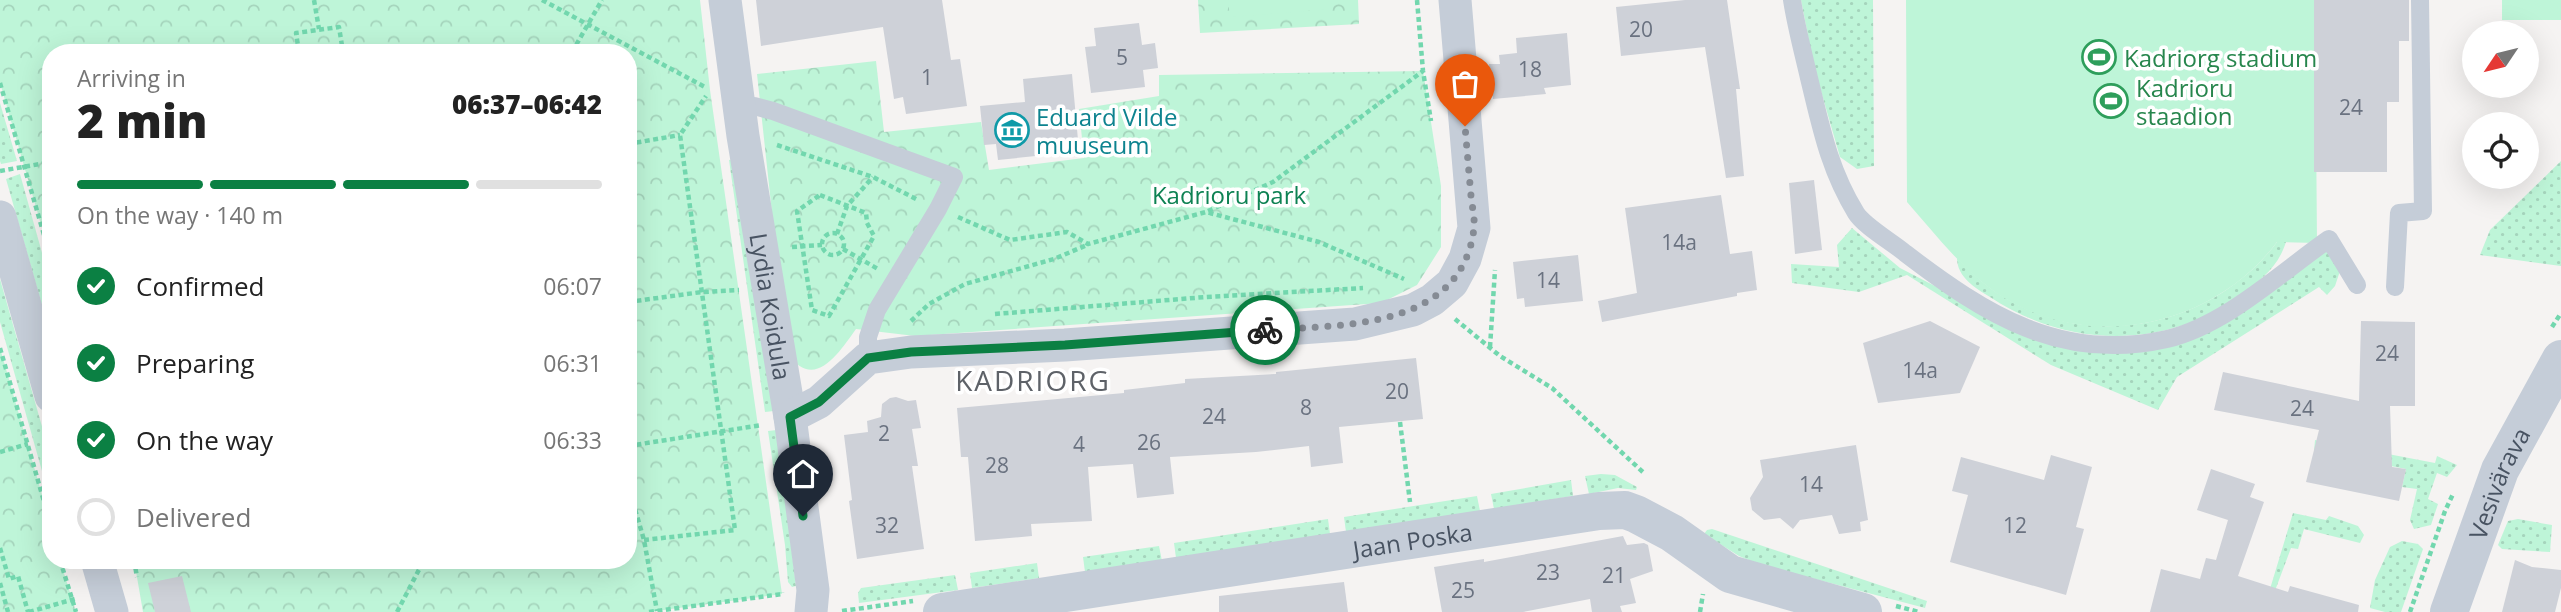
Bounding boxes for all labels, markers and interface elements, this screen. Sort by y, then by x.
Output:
house number: 20 [1629,15,1653,43]
north arrow [2462,21,2539,98]
map controls [2462,21,2539,189]
sports icon: Kadriorg stadium [2080,38,2118,76]
place label: Kadriorg stadium [2124,41,2317,74]
house number: 5 [1116,43,1128,71]
pin [1435,54,1495,126]
house number: 18 [1518,55,1542,83]
text: Arriving in [77,62,186,94]
house number: 1 [921,63,933,91]
icon: bag [1446,65,1484,103]
place label: Kadrioru staadion [2136,71,2234,132]
sports icon: Kadrioru staadion [2092,82,2130,120]
text: 06:37–06:42 [452,86,602,122]
text: 2 min [77,89,208,151]
house number: 24 [2339,93,2363,121]
place label: Eduard Vilde muuseum [1036,100,1177,161]
museum icon: Eduard Vilde muuseum [993,111,1031,149]
button: locate [2462,112,2539,189]
park label: Kadrioru park [1152,178,1307,211]
text: On the way · 140 m [77,199,283,231]
house number: 14a [1661,228,1697,256]
street label: Lydia Koidula [743,230,800,383]
house number: 14 [1536,266,1560,294]
icon: check [77,267,115,305]
text: Confirmed [136,268,264,304]
text: 06:07 [543,270,602,302]
courier [1230,295,1300,365]
icon: bike [1246,311,1284,349]
house number: 24 [2375,339,2399,367]
icon: check [77,344,115,382]
text: Preparing [136,345,254,381]
text: 06:31 [543,347,602,379]
house number: 14a [1902,356,1938,384]
district label: KADRIORG [955,361,1111,399]
house number: 20 [1385,377,1409,405]
house number: 8 [1300,393,1312,421]
house number: 24 [2290,394,2314,422]
house number: 24 [1202,402,1226,430]
house number: 2 [878,419,890,447]
icon: check [77,421,115,459]
street label: Vesivärava [2460,421,2537,544]
text: On the way [136,422,273,458]
text: 06:33 [543,424,602,456]
house number: 26 [1137,428,1161,456]
house number: 4 [1073,430,1085,458]
pin [773,444,833,516]
house number: 28 [985,451,1009,479]
icon: home [784,455,822,493]
house number: 14 [1799,470,1823,498]
text: Delivered [136,499,251,535]
house number: 32 [875,511,899,539]
house number: 12 [2003,511,2027,539]
street label: Jaan Poska [1349,514,1474,565]
house number: 23 [1536,558,1560,586]
house number: 21 [1602,561,1626,589]
house number: 25 [1451,576,1475,604]

